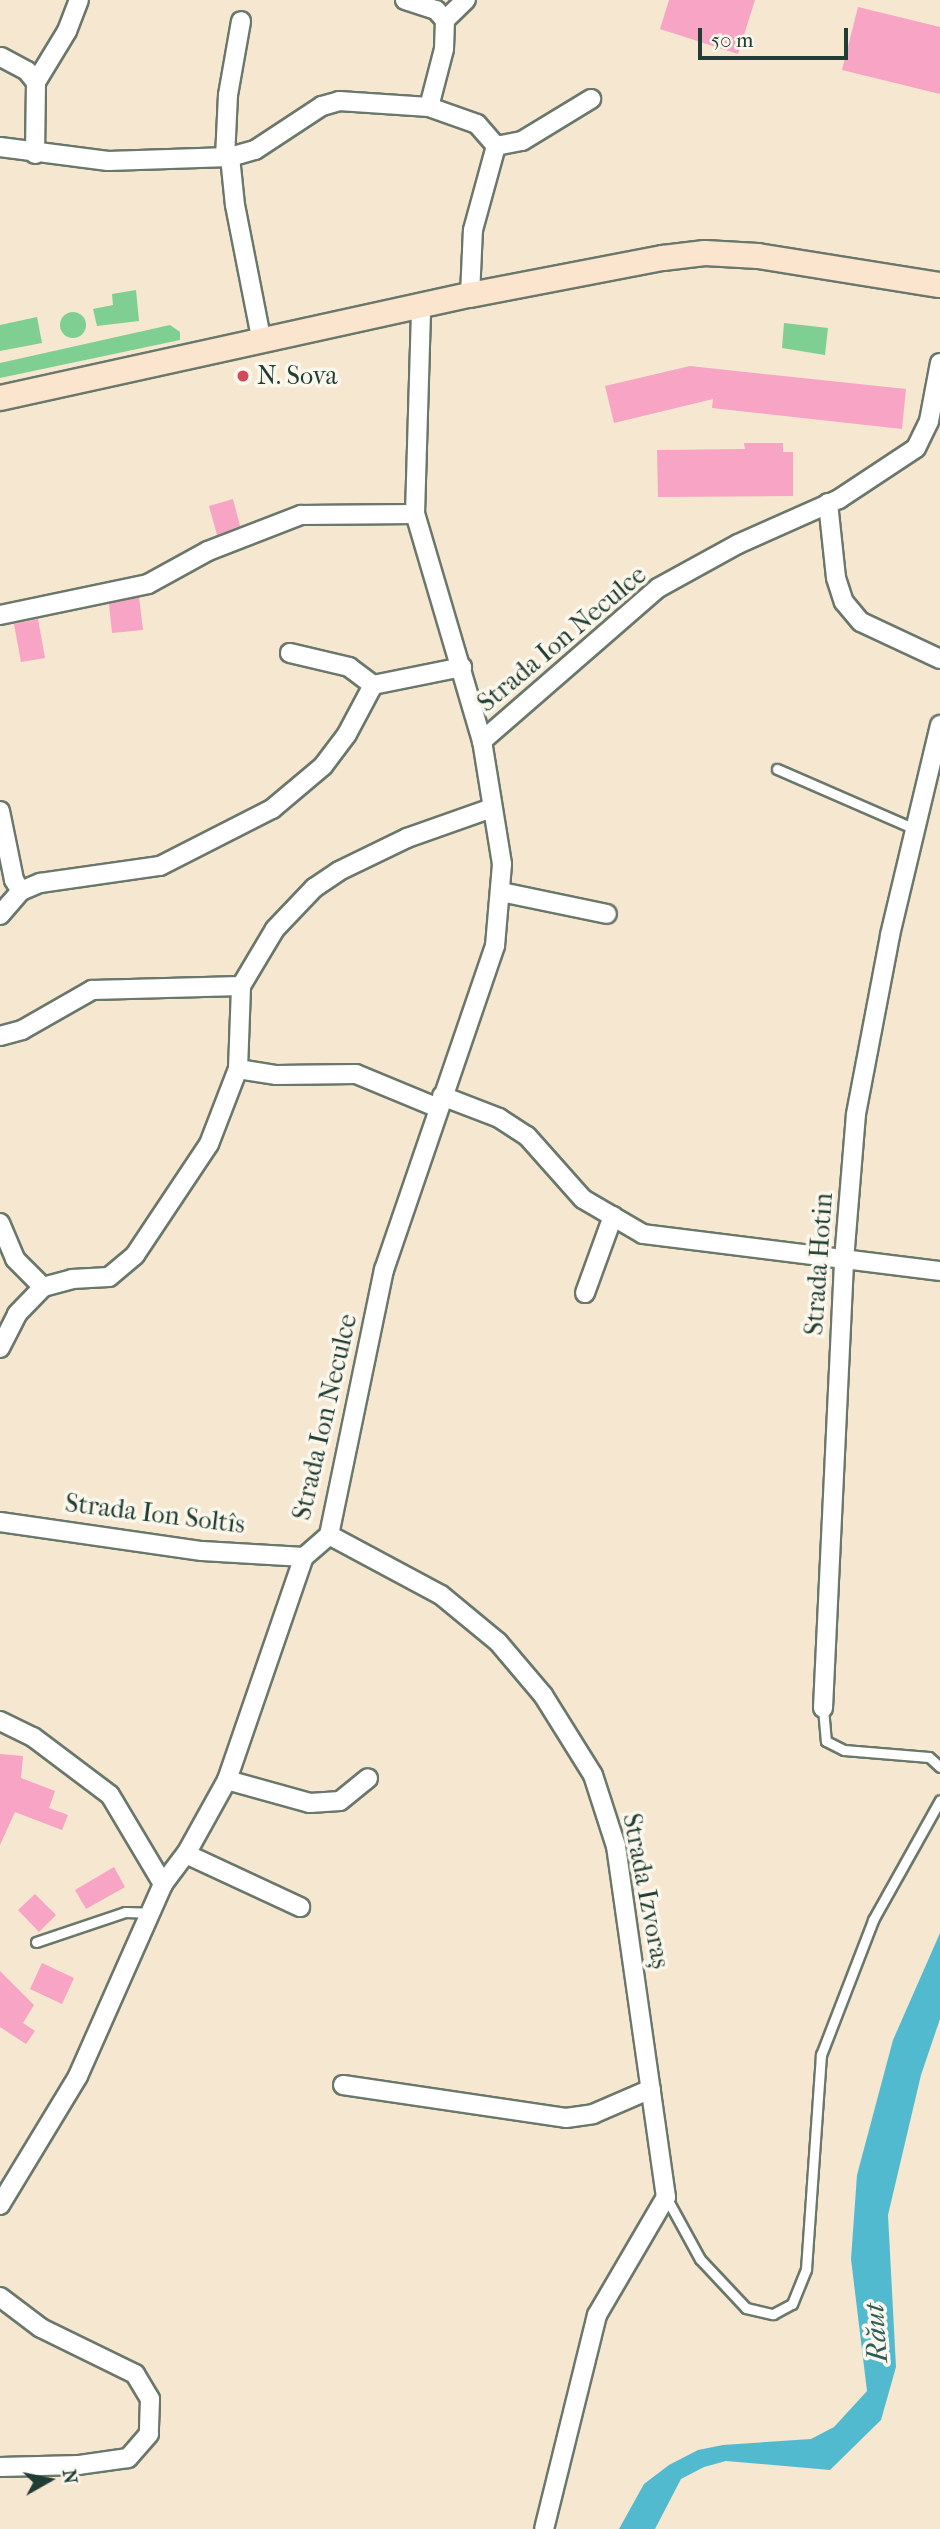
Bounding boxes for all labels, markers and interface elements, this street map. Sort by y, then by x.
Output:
scale bar [702,14,852,58]
text: 50 m [711,28,754,52]
place label: N. Sova [257,360,337,392]
marker: N. Sova [235,368,251,384]
street label: Strada Ion Neculce [471,559,653,719]
street label: Strada Hotin [798,1192,840,1336]
street label: Strada Ion Neculce [286,1311,364,1523]
street label: Strada Ion Soltîs [63,1487,247,1541]
street label: Strada Izvoraș [616,1811,676,1971]
water label: Răut [857,2303,895,2363]
north arrow [14,2445,84,2515]
text: N [58,2468,82,2486]

